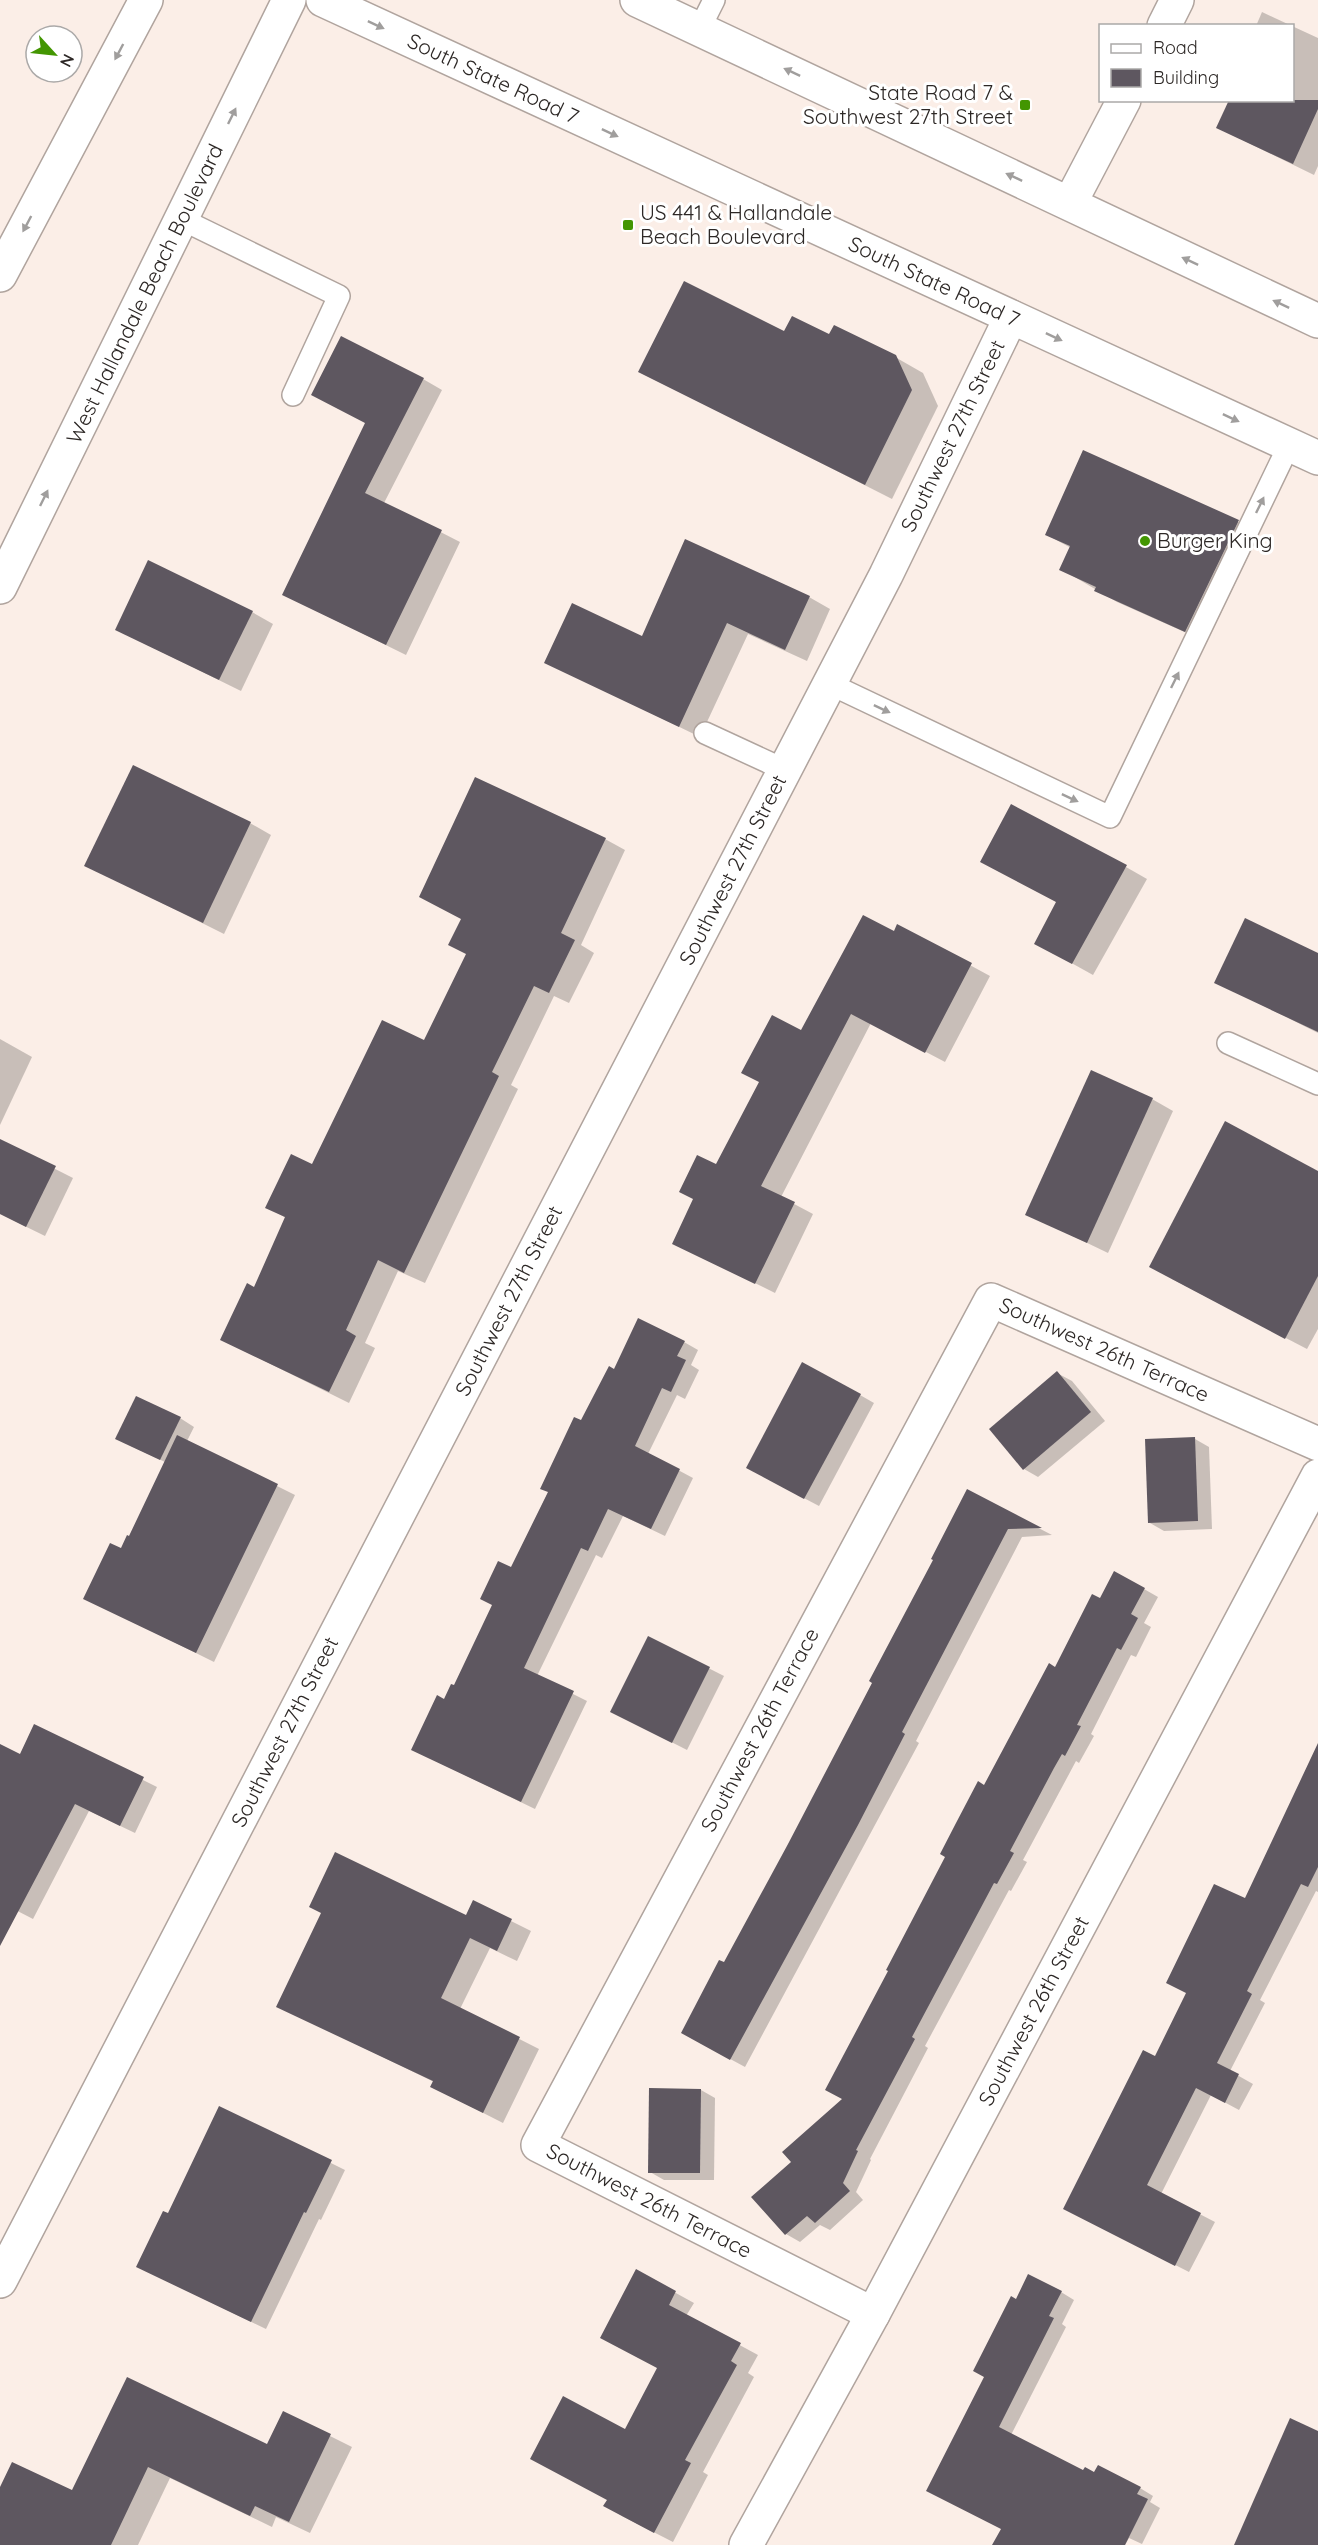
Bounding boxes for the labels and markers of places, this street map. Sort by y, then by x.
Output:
place label: State Road 7 & Southwest 27th Street [803,79,1013,129]
marker: State Road 7 & Southwest 27th Street [1018,98,1032,112]
place label: US 441 & Hallandale Beach Boulevard [640,199,832,249]
marker: US 441 & Hallandale Beach Boulevard [621,218,635,232]
place label: Burger King [1157,527,1273,553]
marker: Burger King [1138,534,1152,548]

